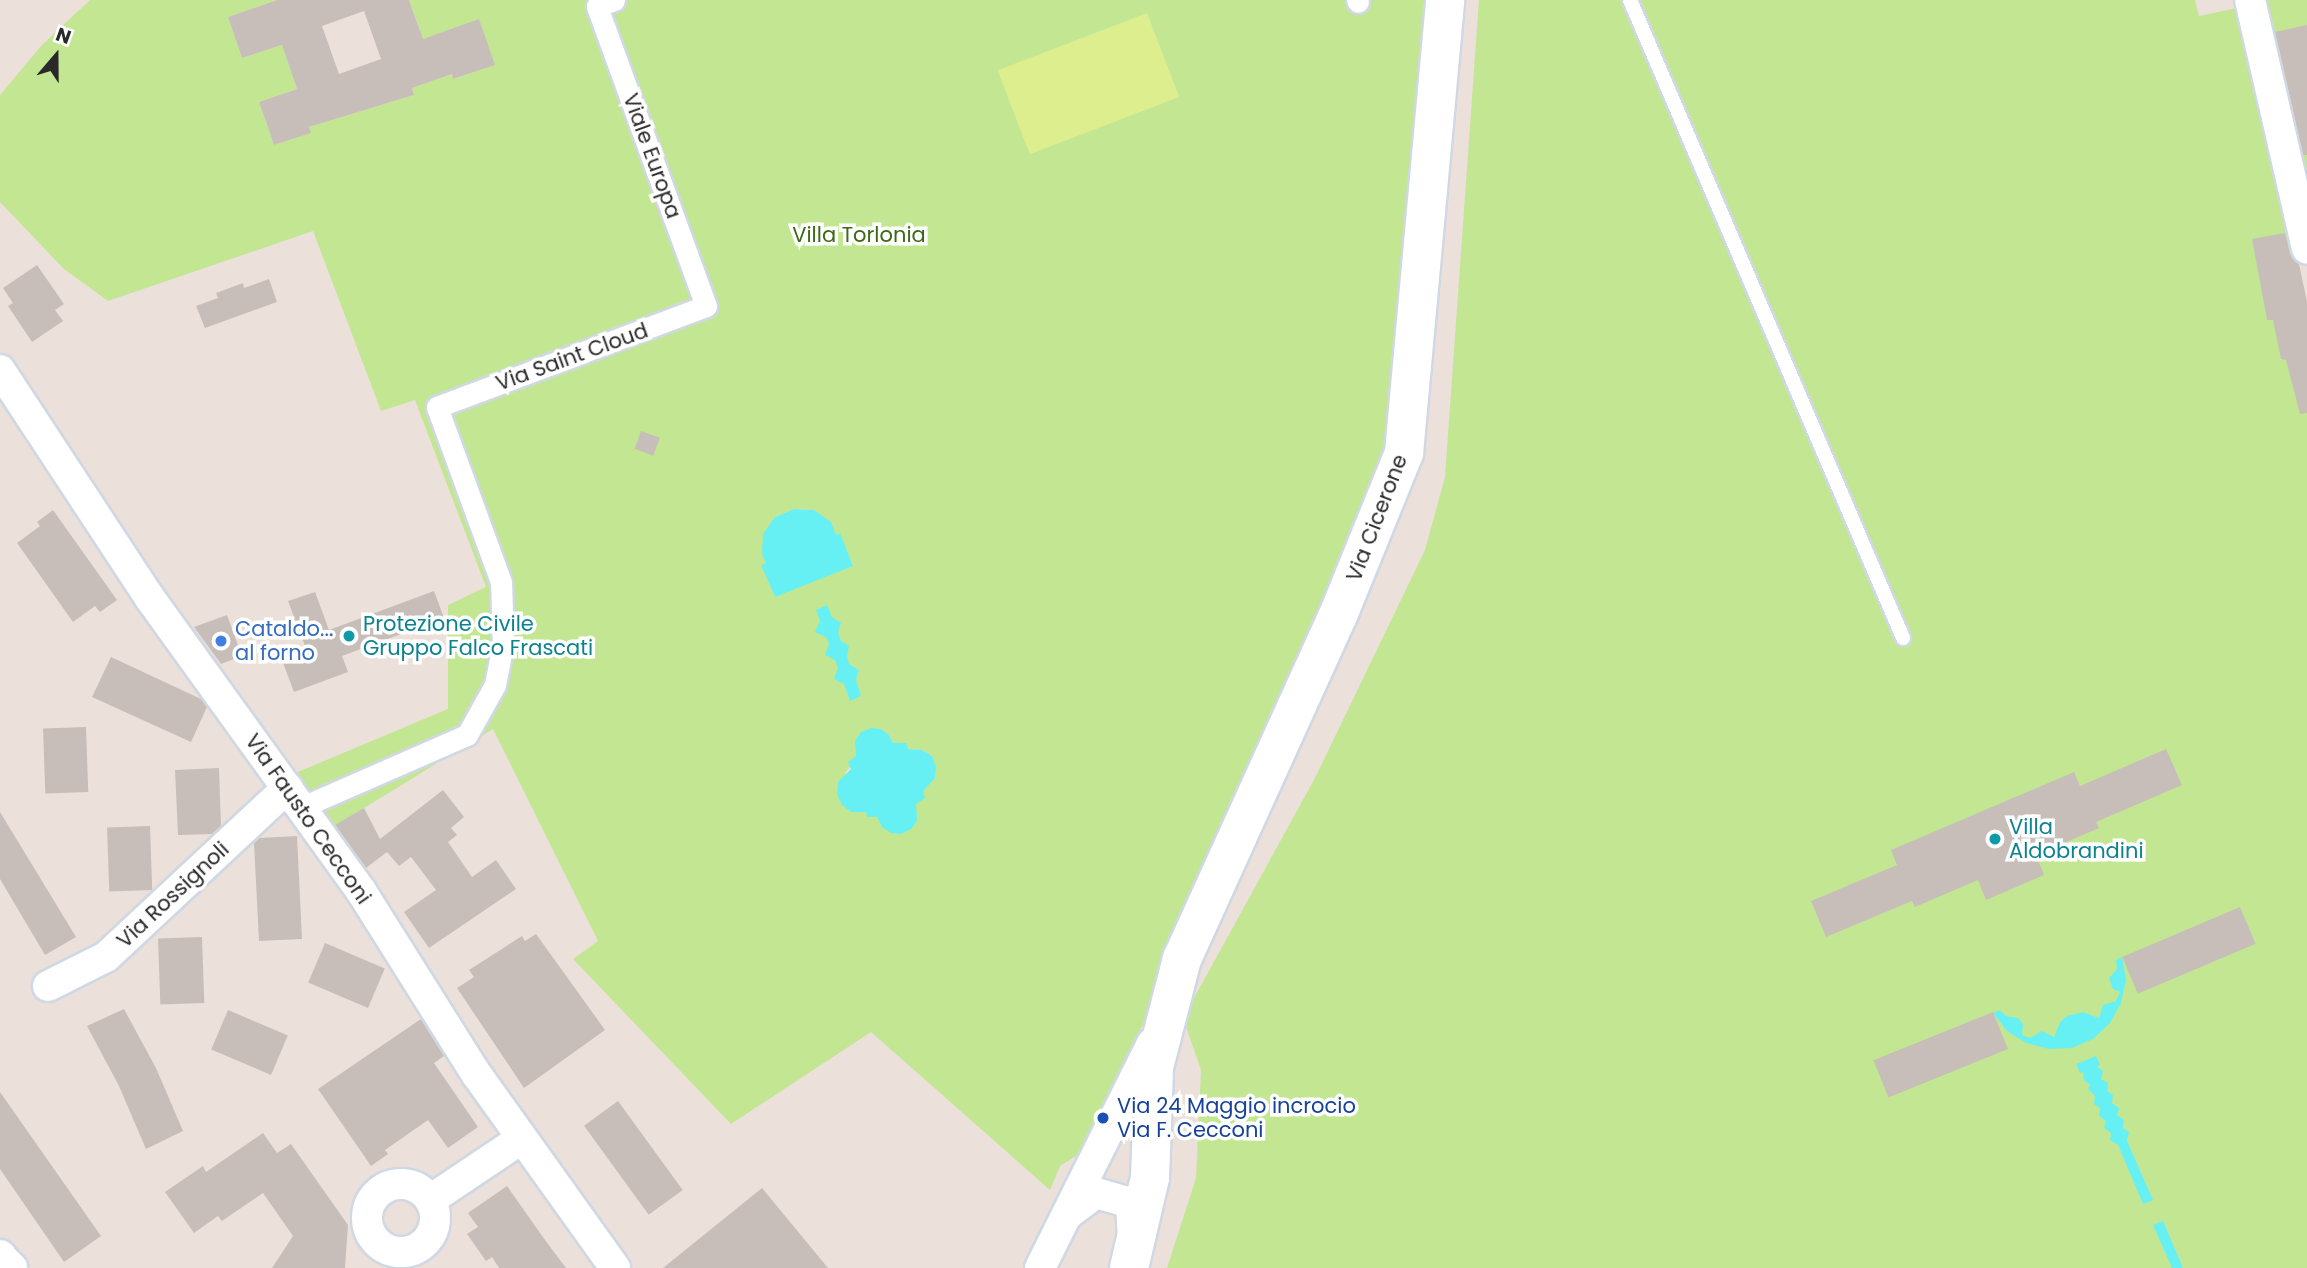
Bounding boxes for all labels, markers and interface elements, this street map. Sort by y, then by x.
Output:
north arrow [21,21,91,91]
text: N [52,21,75,51]
street label: Viale Europa [618,90,686,222]
park label: Villa Torlonia [792,222,926,248]
street label: Via Saint Cloud [493,318,651,396]
street label: Via Cicerone [1341,451,1413,585]
place label: Protezione Civile Gruppo Falco Frascati [363,611,593,661]
place label: Cataldo... al forno [235,616,333,666]
marker: Protezione Civile Gruppo Falco Frascati [341,628,357,644]
marker: Cataldo... al forno [213,633,229,649]
street label: Via Fausto Cecconi [240,729,376,909]
place label: Villa Aldobrandini [2009,814,2144,864]
marker: Villa Aldobrandini [1987,831,2003,847]
street label: Via Rossignoli [112,837,234,953]
place label: Via 24 Maggio incrocio Via F. Cecconi [1117,1093,1356,1143]
marker: Via 24 Maggio incrocio Via F. Cecconi [1095,1110,1111,1126]

